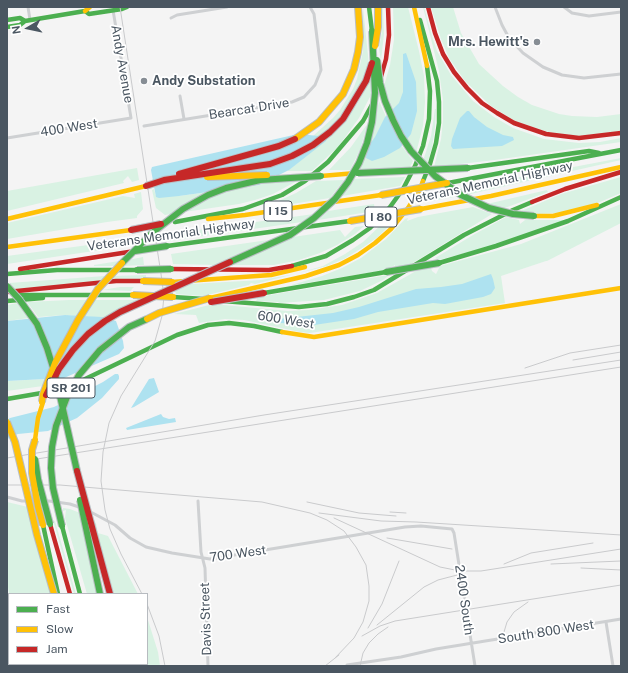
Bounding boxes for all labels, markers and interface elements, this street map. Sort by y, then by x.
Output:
north arrow [8,8,48,48]
street label: Andy Avenue [107,24,137,104]
text: N [10,25,23,35]
place label: Mrs. Hewitt's [448,34,529,50]
marker: Mrs. Hewitt's [532,37,542,47]
place label: Andy Substation [152,73,255,89]
marker: Andy Substation [139,76,149,86]
street label: Bearcat Drive [208,95,290,123]
street label: 400 West [39,116,99,140]
street label: Veterans Memorial Highway [406,158,574,208]
road number: I 15 [264,201,292,221]
road number: I 80 [365,207,397,227]
street label: Veterans Memorial Highway [86,216,256,254]
street label: 600 West [256,308,316,332]
road number: SR 201 [47,378,95,398]
street label: 700 West [209,542,267,566]
street label: 2400 South [451,564,477,636]
street label: Davis Street [197,582,215,656]
legend [8,593,148,665]
text: Fast [46,602,70,616]
street label: South 800 West [497,617,595,647]
text: Slow [46,622,73,636]
text: Jam [46,642,68,656]

